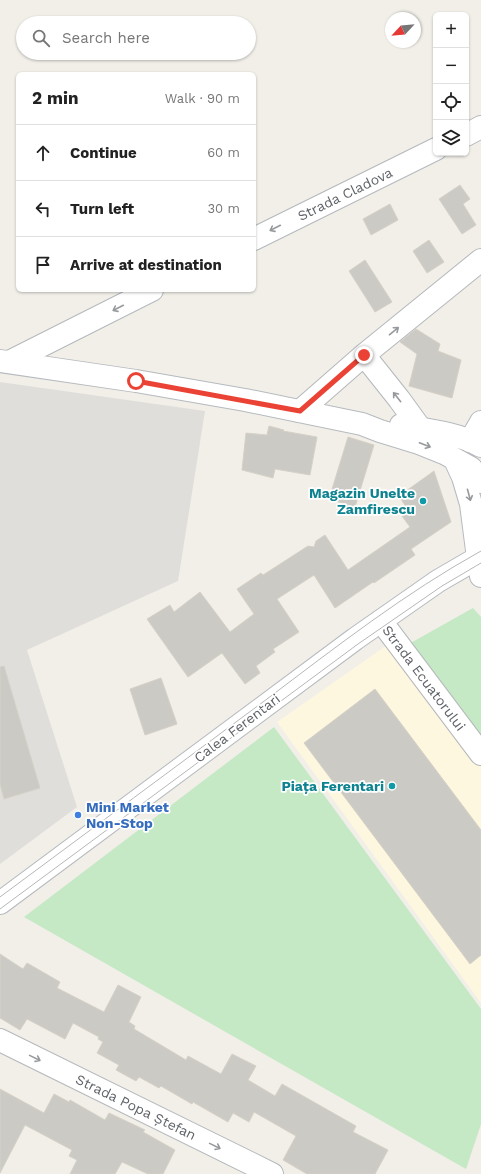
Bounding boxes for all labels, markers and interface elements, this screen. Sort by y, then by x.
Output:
north arrow [385,12,421,48]
map controls [433,12,469,156]
button: + [433,12,469,48]
search box [16,16,256,60]
icon: search [30,27,52,49]
text: Search here [62,29,150,47]
button: − [433,48,469,84]
button: locate [433,84,469,120]
text: 2 min [32,88,78,108]
text: Walk · 90 m [165,91,240,106]
button: layers [433,120,469,156]
icon: ahead [32,142,54,164]
text: Continue [70,144,137,162]
text: 60 m [207,145,240,160]
street label: Strada Cladova [295,164,395,224]
icon: left [32,198,54,220]
text: Turn left [70,200,134,218]
text: 30 m [208,201,240,216]
one-way arrow [270,225,282,232]
icon: arrive [32,254,54,276]
text: Arrive at destination [70,256,222,274]
one-way arrow [112,304,124,312]
one-way arrow [389,326,399,335]
route end [355,346,373,364]
route start [127,372,145,390]
one-way arrow [393,392,402,403]
one-way arrow [419,442,431,450]
place label: Magazin Unelte Zamfirescu [309,485,415,517]
one-way arrow [466,489,473,502]
marker: Magazin Unelte Zamfirescu [418,496,428,506]
street label: Strada Ecuatorului [379,622,469,734]
street label: Calea Ferentari [191,690,283,766]
place label: Piața Ferentari [281,778,384,794]
marker: Piața Ferentari [387,781,397,791]
place label: Mini Market Non-Stop [86,799,169,831]
marker: Mini Market Non-Stop [73,810,83,820]
one-way arrow [29,1054,41,1062]
street label: Strada Popa Ștefan [73,1071,199,1144]
one-way arrow [208,1143,220,1150]

